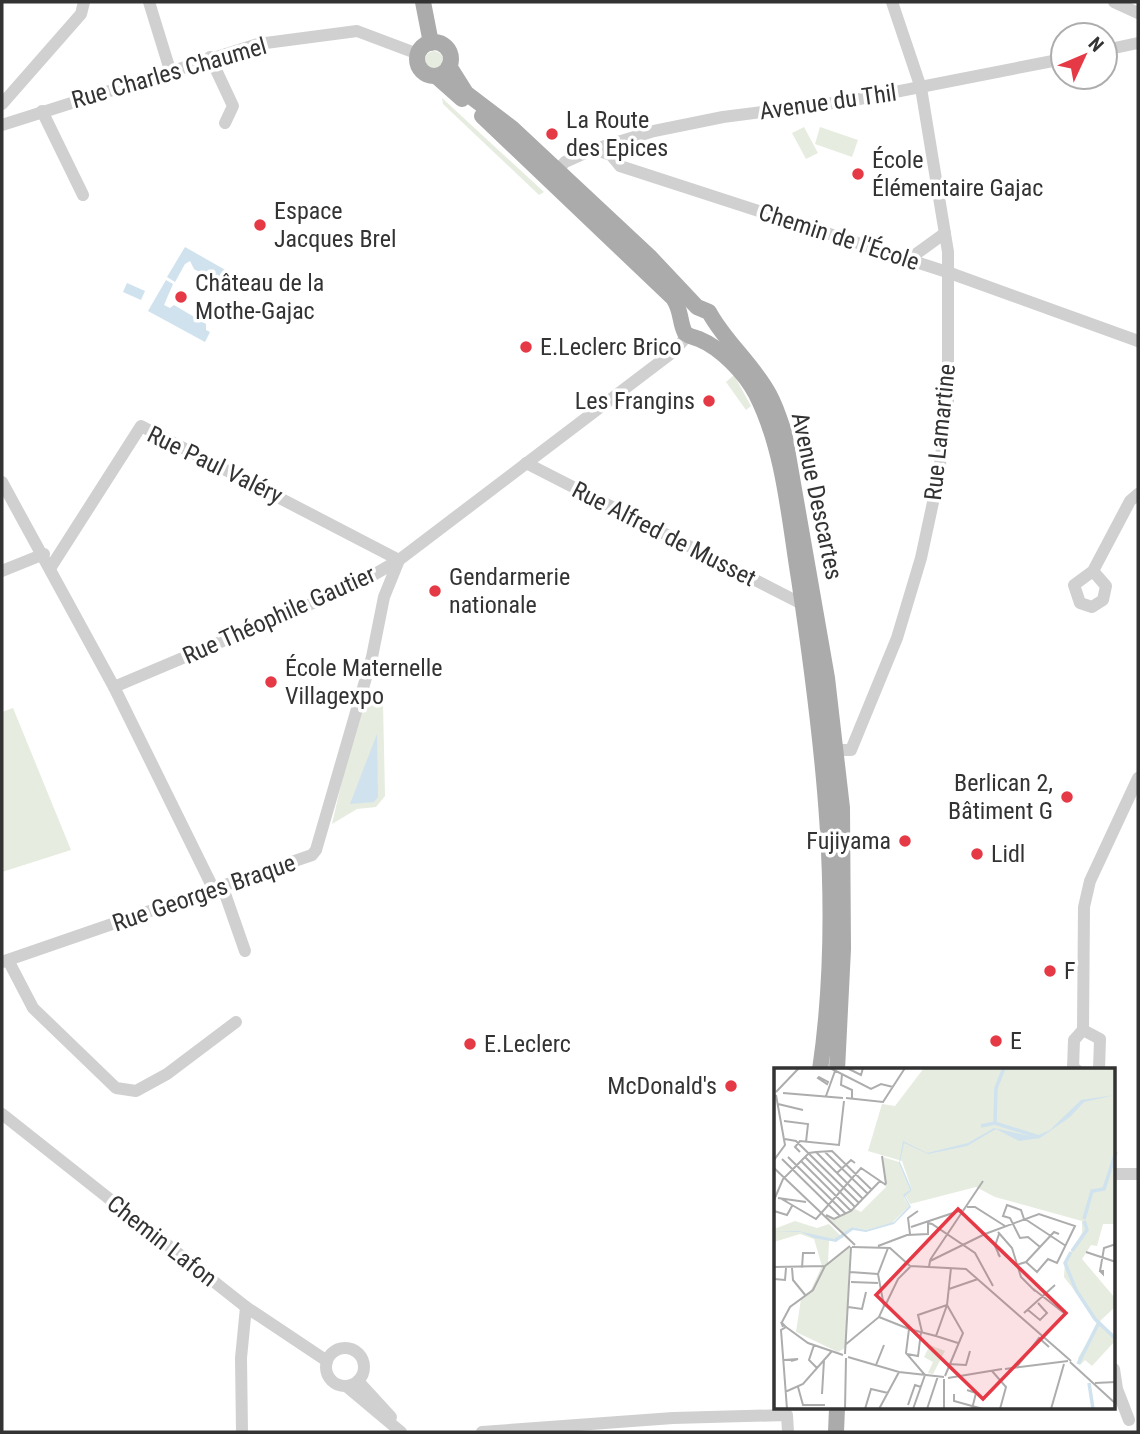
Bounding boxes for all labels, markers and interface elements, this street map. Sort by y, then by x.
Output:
north arrow [1049,21,1119,91]
street label: Rue Charles Chaumel [68,32,270,114]
text: N [1084,32,1108,57]
street label: Avenue du Thil [758,79,898,125]
place label: La Route des Epices [566,106,668,162]
marker: La Route des Epices [544,126,560,142]
place label: École Élémentaire Gajac [872,146,1043,202]
marker: École Élémentaire Gajac [850,166,866,182]
place label: Espace Jacques Brel [274,197,396,253]
street label: Chemin de l'École [755,198,923,276]
marker: Espace Jacques Brel [252,217,268,233]
place label: Château de la Mothe-Gajac [195,269,324,325]
marker: Château de la Mothe-Gajac [173,289,189,305]
place label: E.Leclerc Brico [540,333,682,361]
marker: E.Leclerc Brico [518,339,534,355]
street label: Rue Lamartine [919,362,961,502]
place label: Les Frangins [575,387,695,415]
marker: Les Frangins [701,393,717,409]
street label: Avenue Descartes [786,410,848,582]
street label: Rue Paul Valéry [143,420,287,510]
street label: Rue Alfred de Musset [567,476,761,592]
street label: Rue Théophile Gautier [178,560,380,670]
place label: Gendarmerie nationale [449,563,570,619]
marker: Gendarmerie nationale [427,583,443,599]
place label: École Maternelle Villagexpo [285,654,443,710]
marker: École Maternelle Villagexpo [263,674,279,690]
place label: Berlican 2, Bâtiment G [948,769,1053,825]
marker: Berlican 2, Bâtiment G [1059,789,1075,805]
place label: Fujiyama [806,827,891,855]
marker: Fujiyama [897,833,913,849]
place label: Lidl [991,840,1025,868]
marker: Lidl [969,846,985,862]
street label: Rue Georges Braque [109,849,299,937]
place label: F [1064,957,1076,985]
marker: F [1042,963,1058,979]
place label: E [1010,1027,1022,1055]
place label: E.Leclerc [484,1030,571,1058]
marker: E [988,1033,1004,1049]
marker: E.Leclerc [462,1036,478,1052]
inset map [774,1068,1116,1410]
place label: McDonald's [607,1072,717,1100]
marker: McDonald's [723,1078,739,1094]
street label: Chemin Lafon [102,1190,222,1292]

